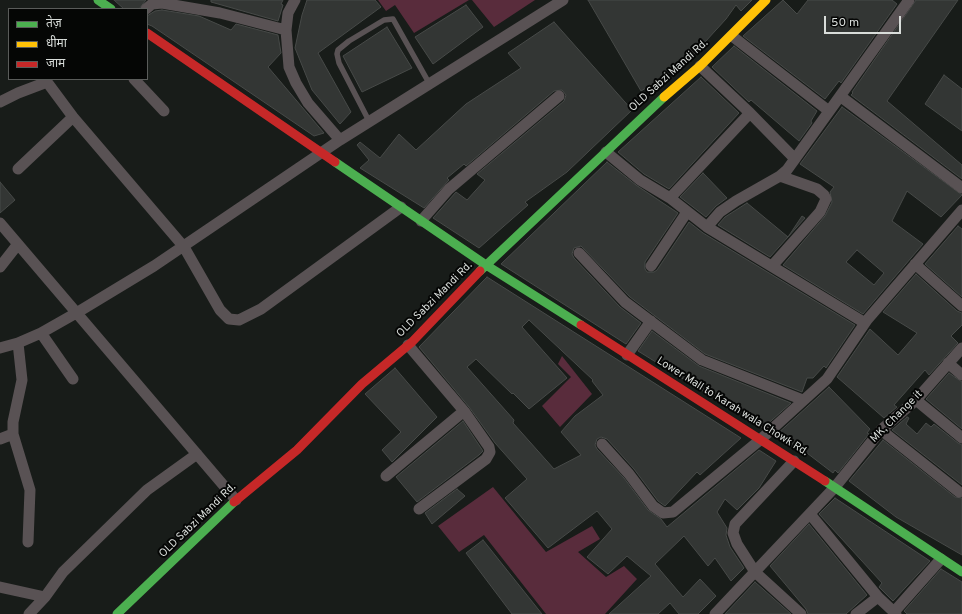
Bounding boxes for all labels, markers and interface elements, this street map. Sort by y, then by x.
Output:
legend [8,8,148,80]
scale bar [826,8,903,34]
text: 50 m [831,15,859,31]
text: तेज़ [46,16,62,32]
text: धीमा [46,36,67,52]
street label: OLD Sabzi Mandi Rd. [627,37,711,115]
text: जाम [46,56,65,72]
street label: OLD Sabzi Mandi Rd. [394,259,476,341]
street label: Lower Mall to Karah wala Chowk Rd. [654,355,810,459]
street label: MK, Change it [868,388,926,446]
street label: OLD Sabzi Mandi Rd. [157,481,239,561]

